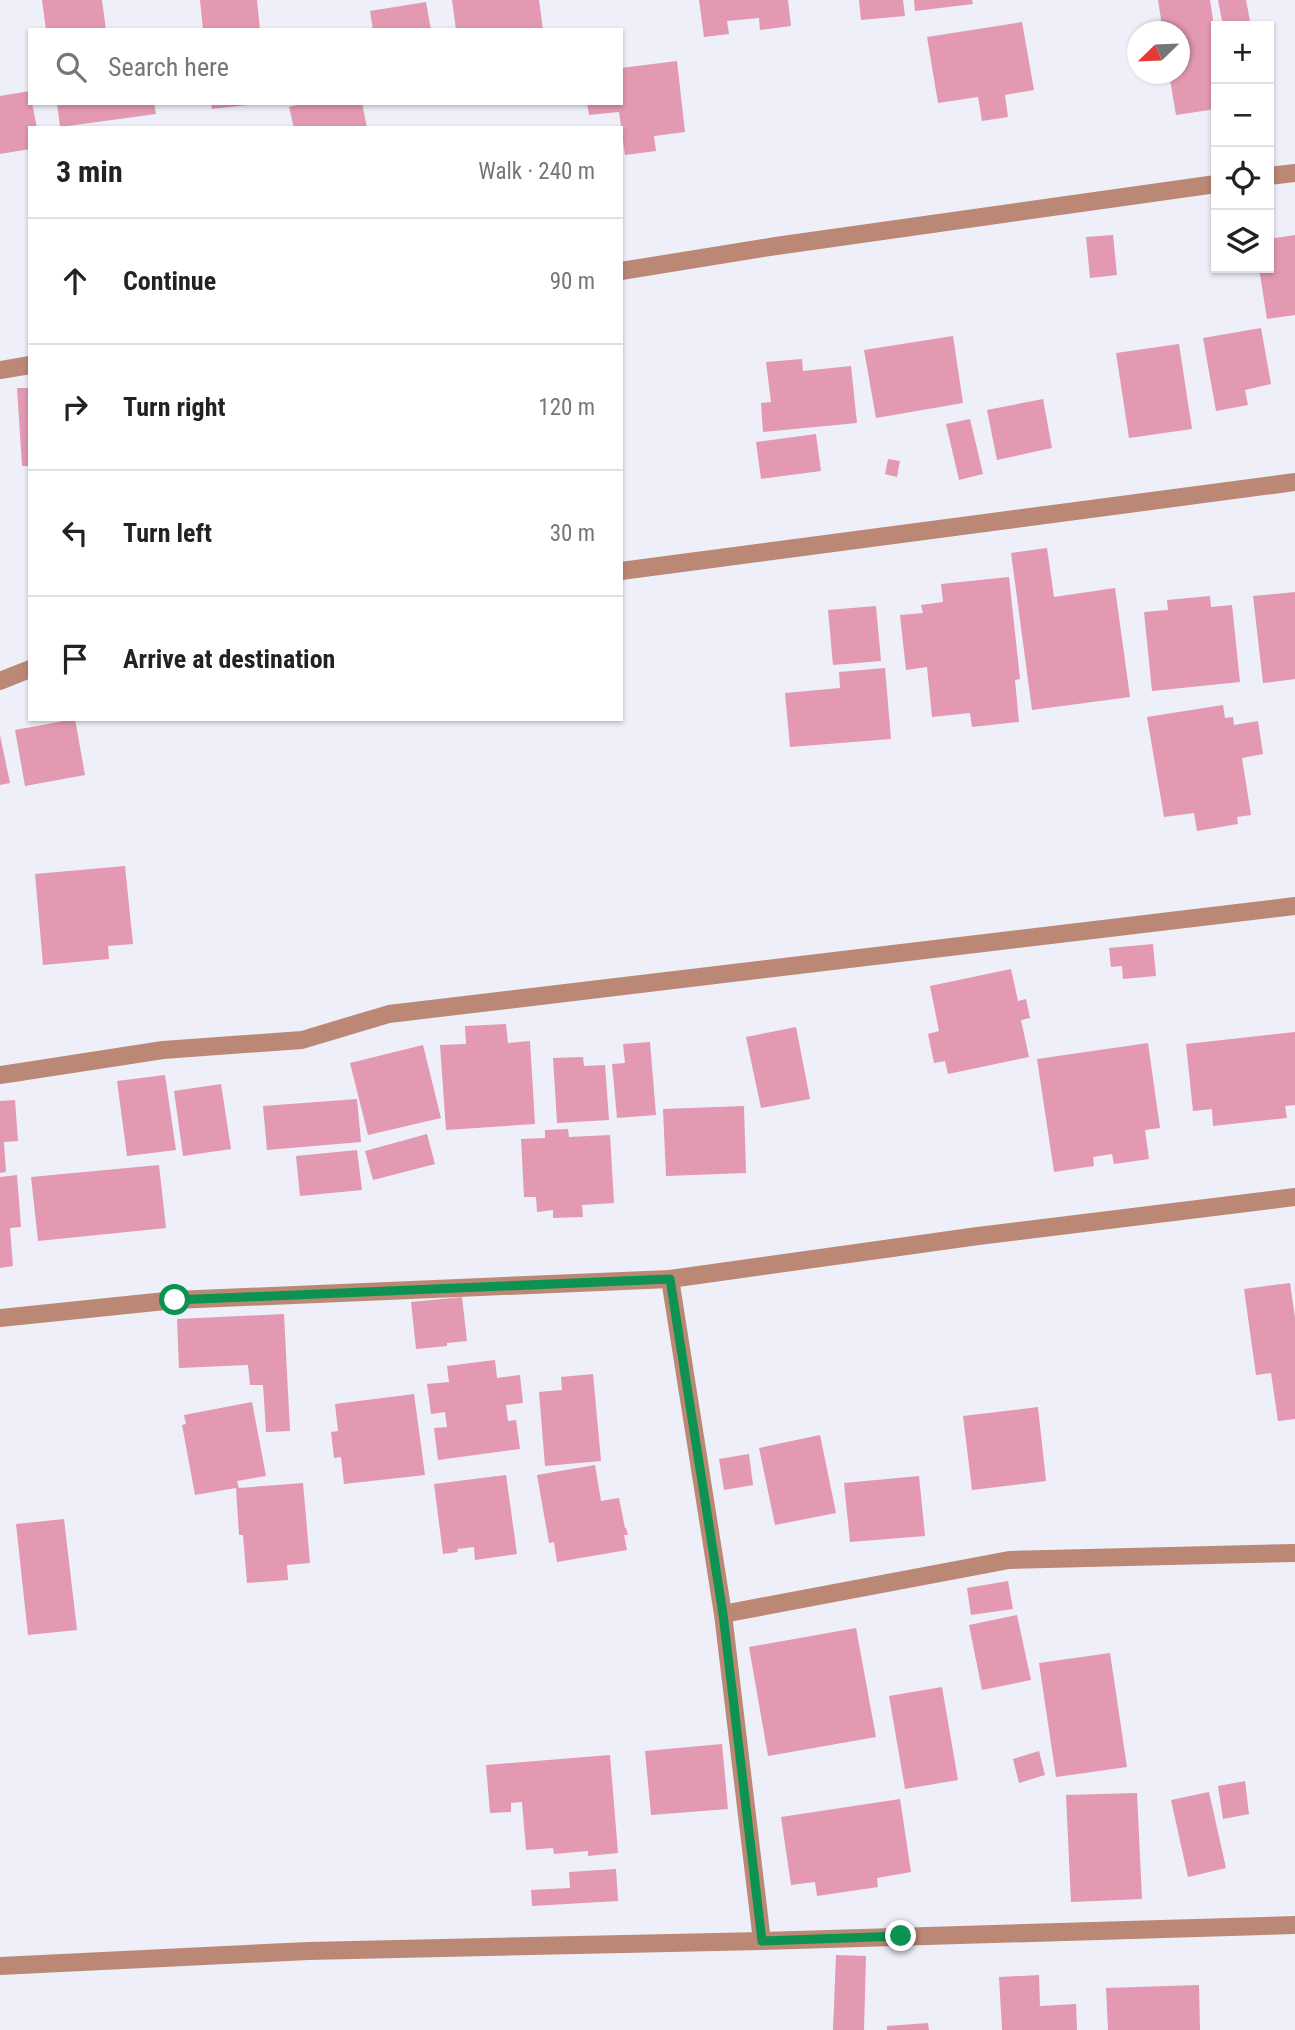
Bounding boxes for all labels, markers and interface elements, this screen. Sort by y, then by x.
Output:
north arrow [1127,21,1190,84]
map controls [1211,21,1274,273]
button: + [1211,21,1274,84]
search box [28,28,623,105]
icon: search [52,48,90,86]
text: Search here [108,52,229,82]
button: − [1211,84,1274,147]
button: locate [1211,147,1274,210]
text: 3 min [56,154,123,189]
text: Walk · 240 m [478,158,595,185]
button: layers [1211,210,1274,273]
icon: ahead [56,262,94,300]
text: Continue [123,266,216,296]
text: 90 m [550,268,595,295]
icon: right [56,388,94,426]
text: Turn right [123,392,225,422]
text: 120 m [538,394,595,421]
icon: left [56,514,94,552]
text: Turn left [123,518,212,548]
text: 30 m [550,520,595,547]
icon: arrive [56,640,94,678]
text: Arrive at destination [123,644,335,674]
route start [159,1284,190,1315]
route end [885,1920,916,1951]

